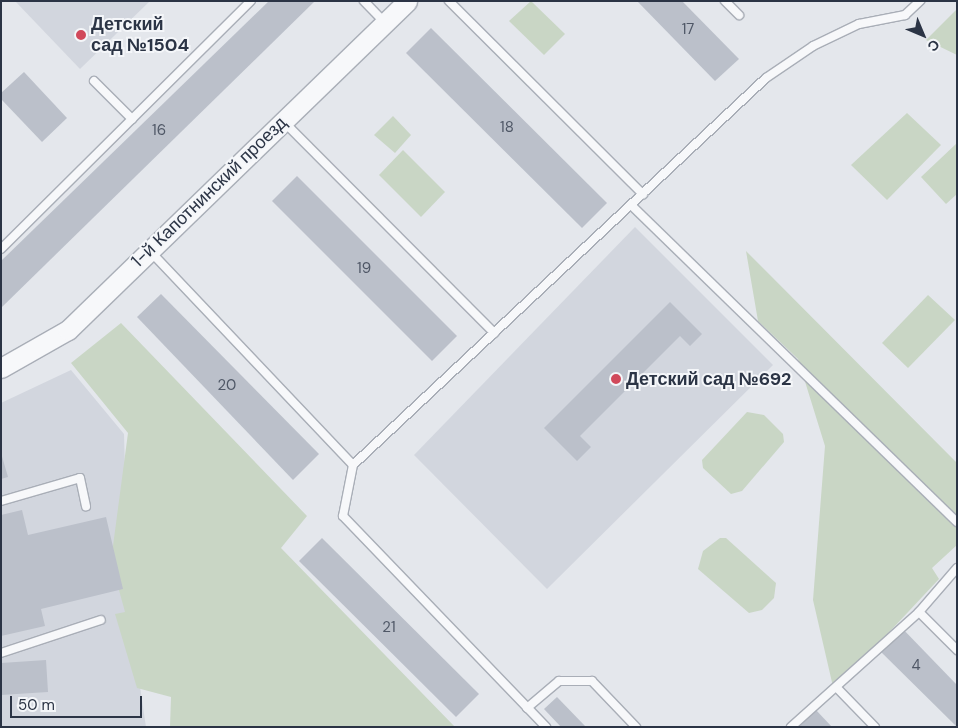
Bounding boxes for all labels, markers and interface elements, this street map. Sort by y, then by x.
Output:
north arrow [898,10,948,60]
place label: Детский сад №1504 [91,14,189,56]
house number: 17 [682,21,694,39]
marker: Детский сад №1504 [75,29,87,41]
text: С [924,36,944,56]
street label: 1-й Капотнинский проезд [127,112,291,272]
house number: 18 [500,119,514,137]
house number: 16 [152,122,166,140]
house number: 19 [357,260,371,278]
place label: Детский сад №692 [626,368,791,390]
marker: Детский сад №692 [610,373,622,385]
house number: 20 [218,377,236,395]
house number: 21 [382,619,396,637]
house number: 4 [911,657,921,675]
scale bar [12,686,145,718]
text: 50 m [18,695,55,715]

